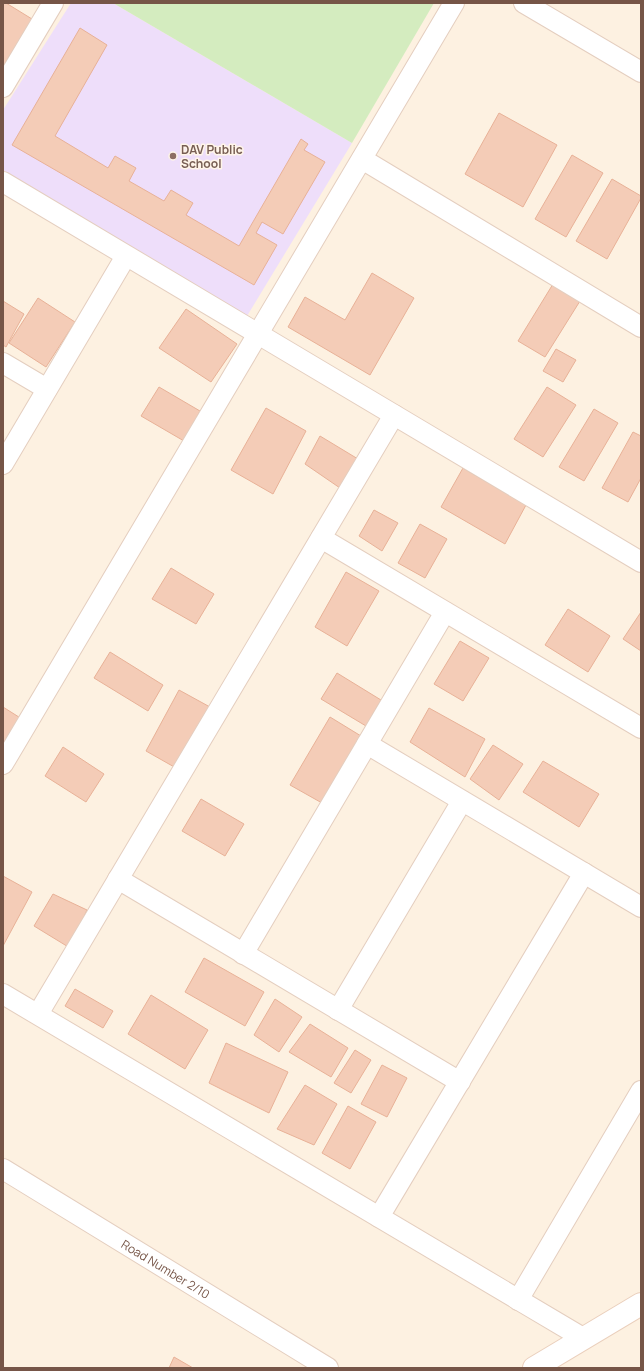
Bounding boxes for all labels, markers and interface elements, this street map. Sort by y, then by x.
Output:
place label: DAV Public School [181,141,243,172]
marker: DAV Public School [168,151,178,161]
street label: Road Number 2/10 [118,1235,213,1302]

